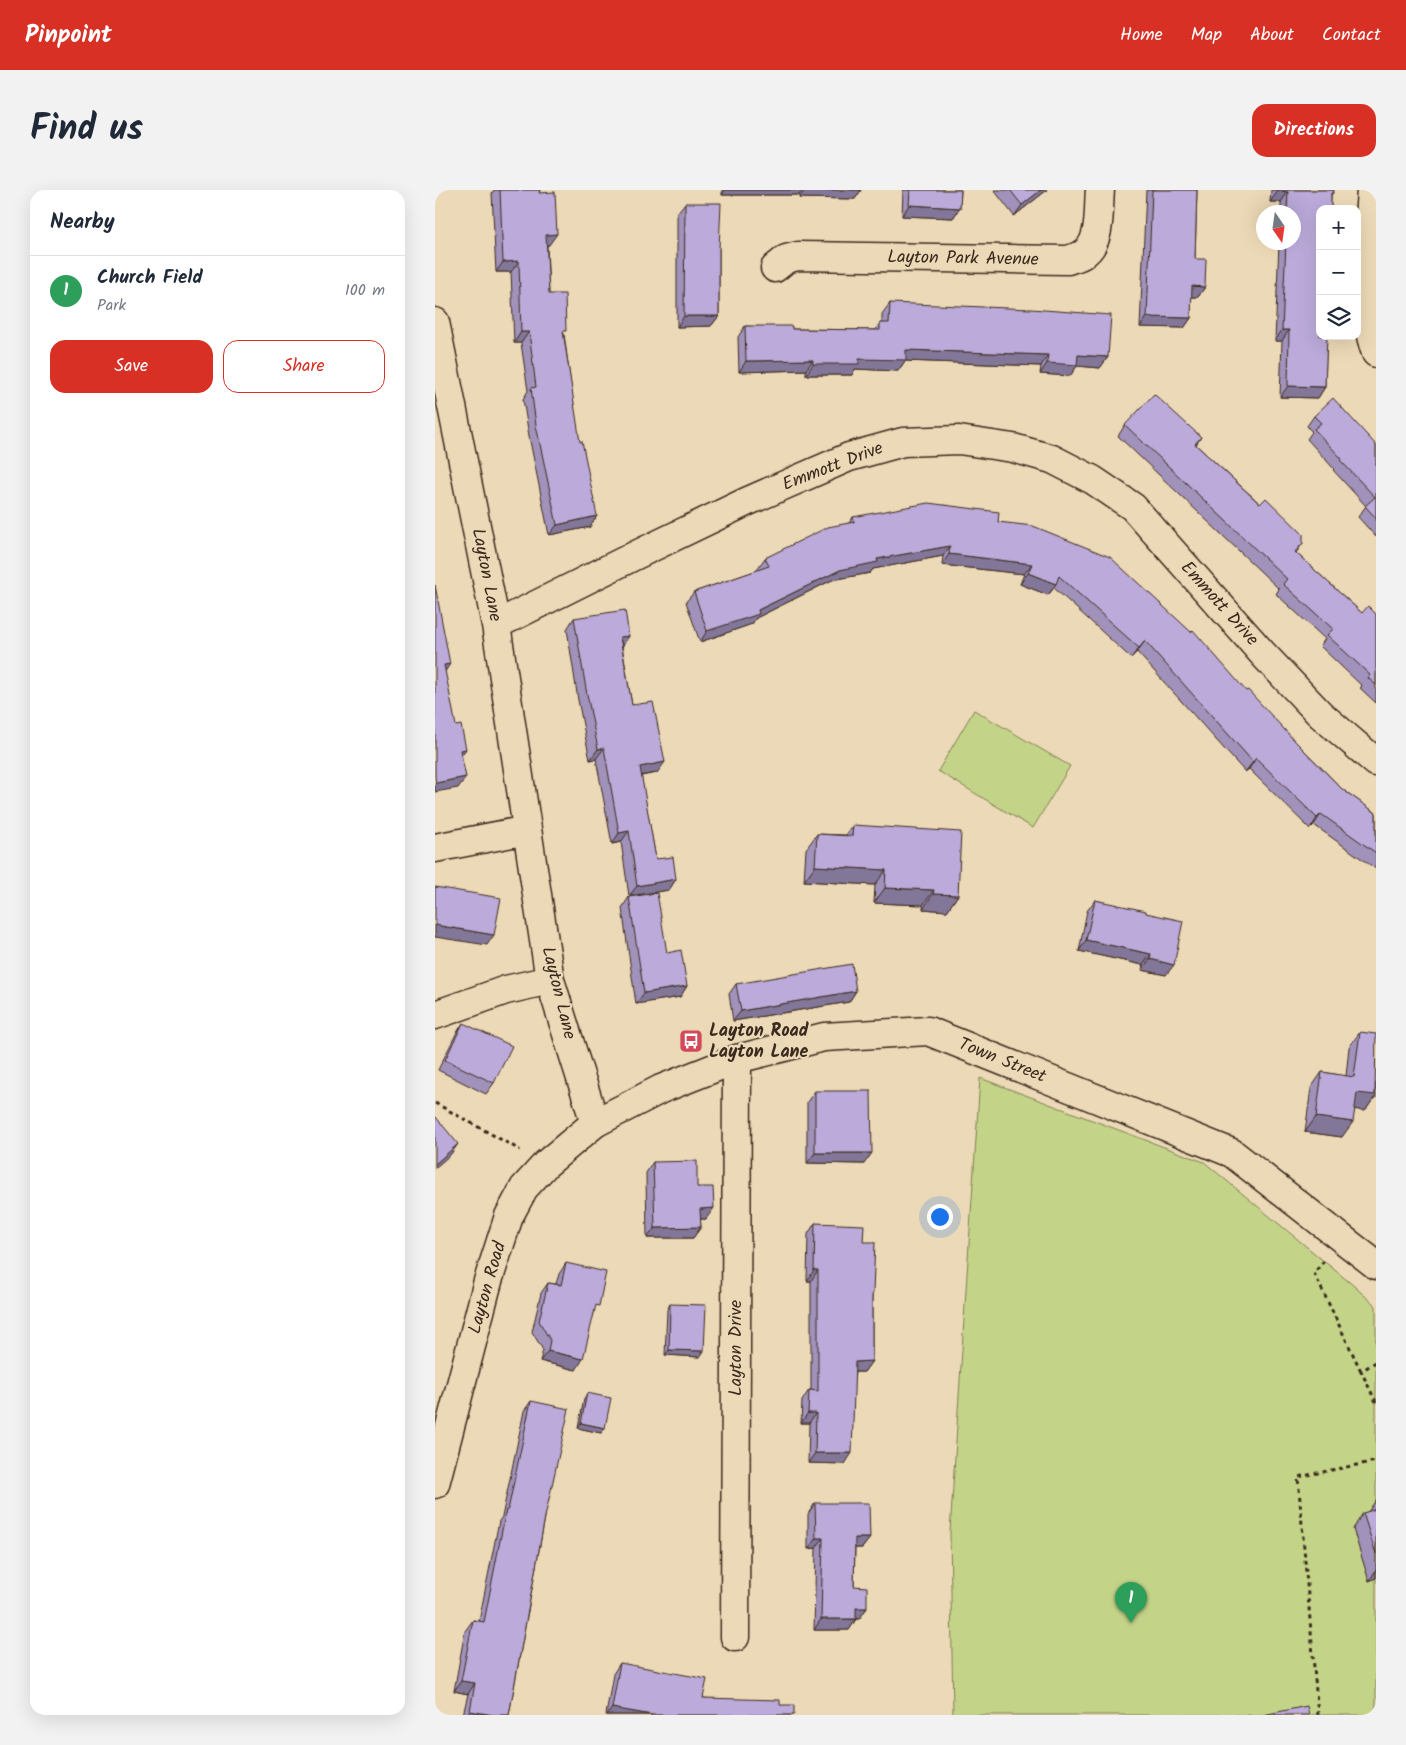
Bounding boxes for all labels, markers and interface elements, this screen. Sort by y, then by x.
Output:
text: Pinpoint [25,16,112,55]
text: Home [1120,21,1163,50]
text: Map [1191,21,1222,50]
text: About [1250,21,1294,50]
text: Contact [1322,21,1381,50]
text: Find us [30,102,143,158]
button: Directions [1252,104,1376,157]
north arrow [1256,205,1301,250]
map controls [1316,205,1361,340]
button: + [1316,205,1361,250]
text: Nearby [50,206,115,239]
street label: Layton Park Avenue [887,243,1039,275]
button: − [1316,250,1361,295]
text: Church Field [97,263,203,293]
text: 1 [64,278,68,303]
text: 100 m [345,278,385,303]
text: Park [97,293,126,318]
button: layers [1316,295,1361,340]
button: Save [50,340,213,393]
button: Share [223,340,385,393]
street label: Emmott Drive [778,434,888,500]
street label: Layton Lane [463,526,509,624]
street label: Emmott Drive [1173,555,1265,653]
street label: Layton Lane [532,944,584,1042]
place label: Layton Road Layton Lane [709,1017,809,1067]
bus stop icon: Layton Road Layton Lane [678,1028,704,1054]
street label: Town Street [954,1030,1051,1092]
your location [927,1204,953,1230]
street label: Layton Road [461,1237,515,1338]
street label: Layton Drive [722,1300,751,1396]
pin: 1 [1115,1582,1147,1623]

